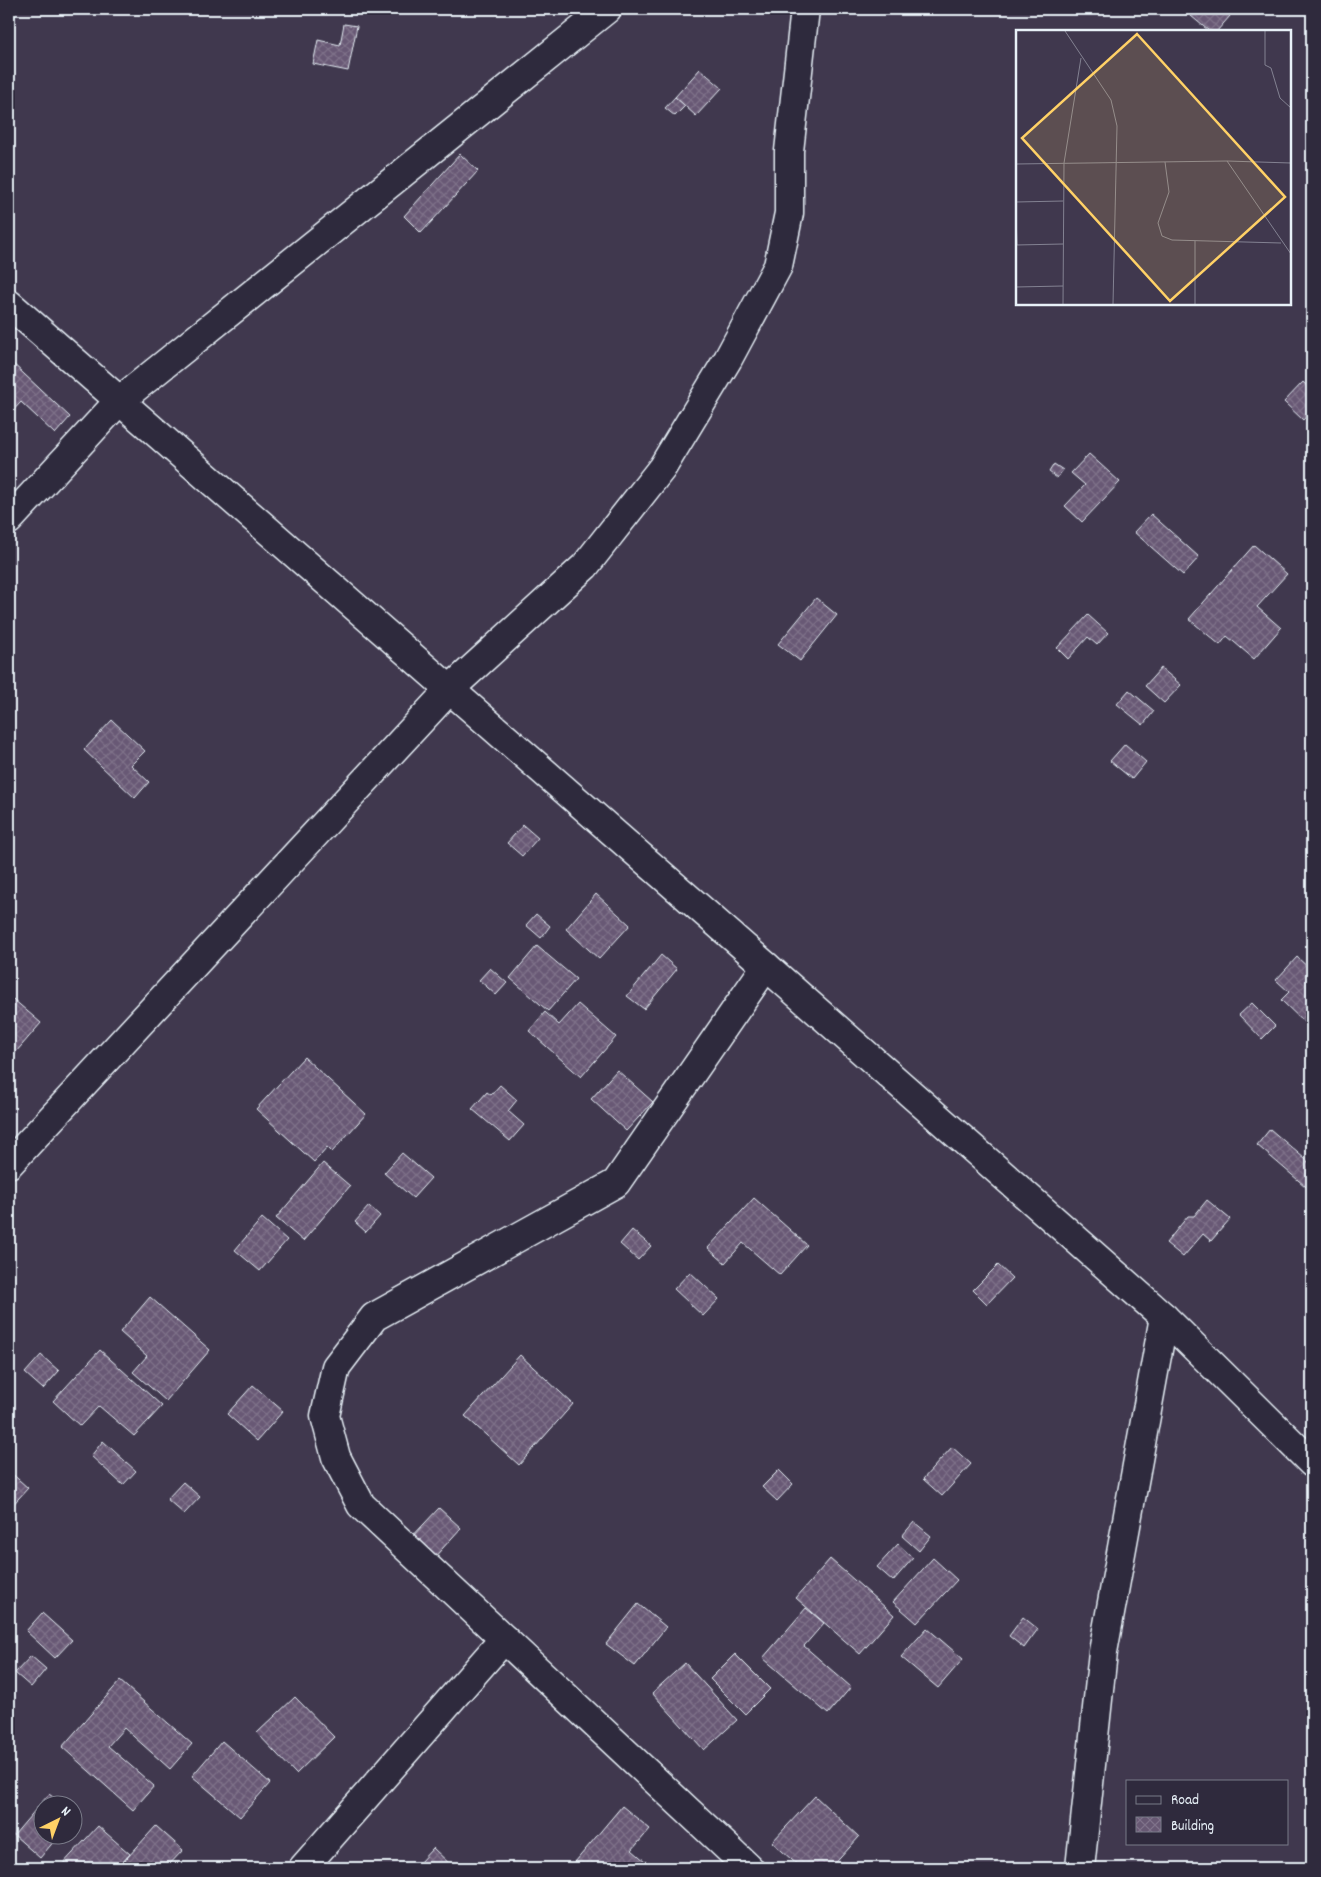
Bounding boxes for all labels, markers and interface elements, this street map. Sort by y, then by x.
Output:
inset map [1016,30,1291,305]
legend [1126,1780,1288,1844]
text: Road [1171,1790,1199,1812]
north arrow [32,1794,82,1844]
text: N [56,1802,75,1822]
text: Building [1171,1816,1214,1838]

